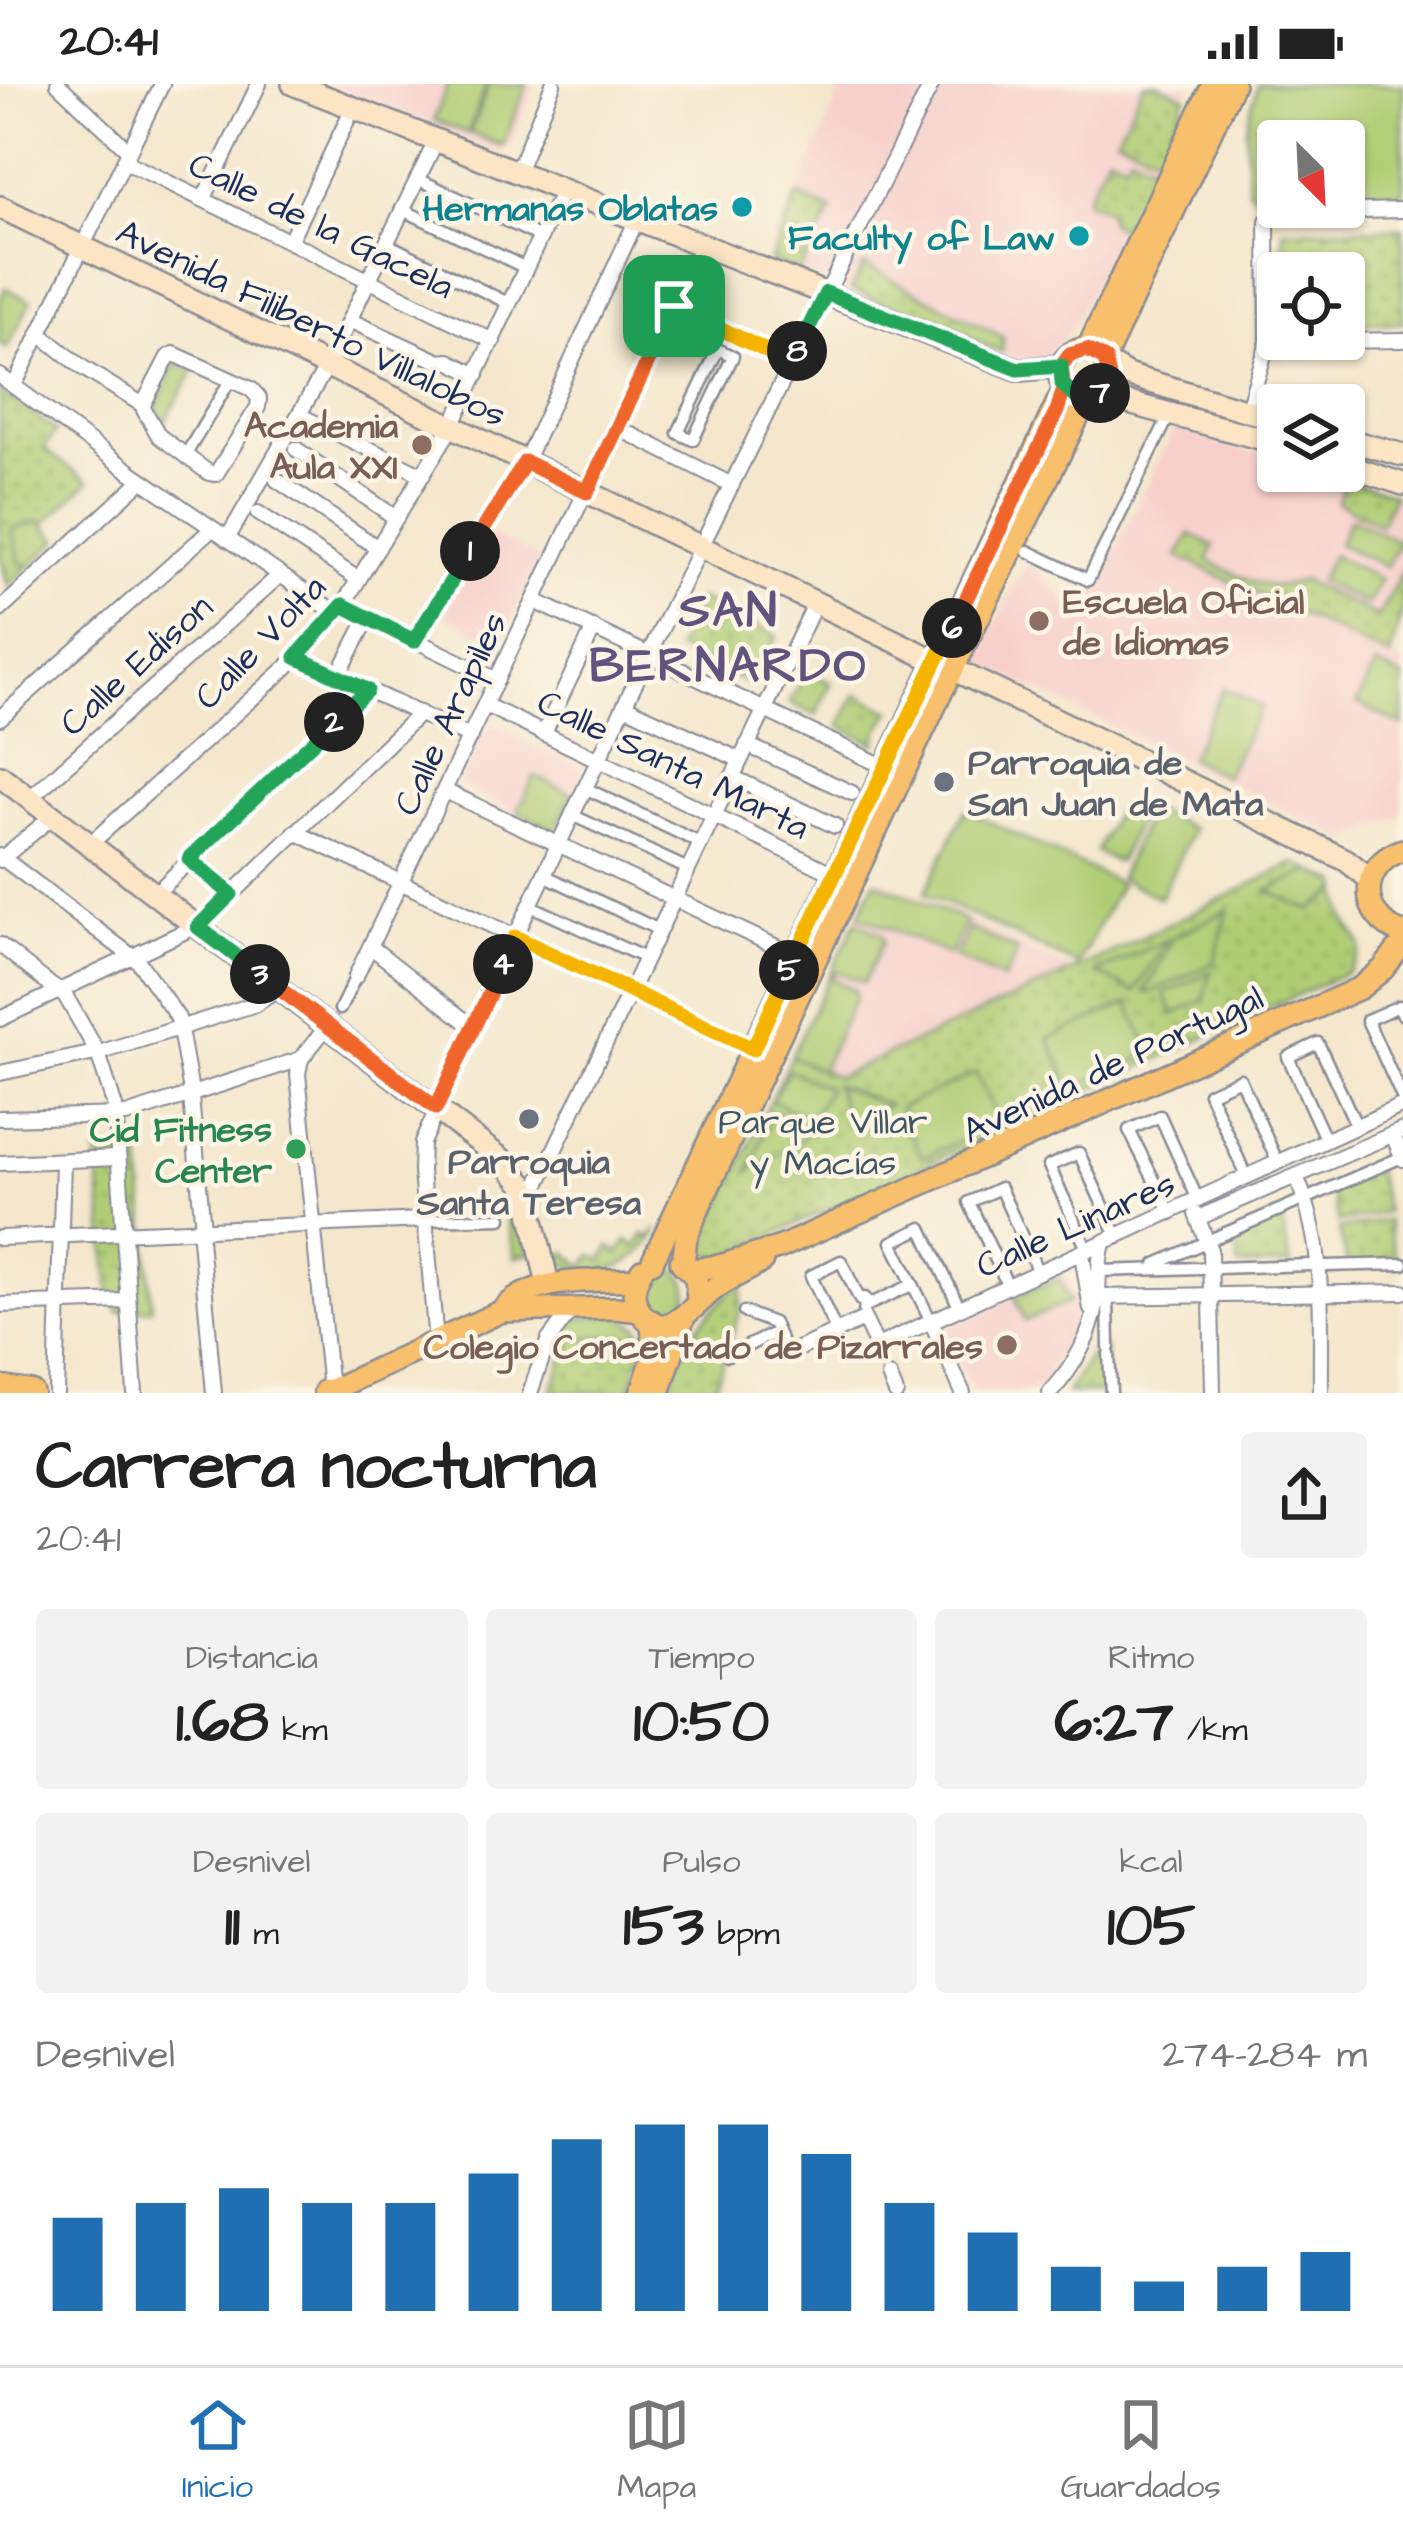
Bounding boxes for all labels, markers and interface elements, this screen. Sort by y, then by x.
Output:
text: 20:41 [60,11,158,73]
north arrow [1257,120,1365,228]
map controls [1257,120,1365,492]
street label: Calle de la Gacela [180,140,462,313]
place label: Hermanas Oblatas [422,184,718,235]
marker: Hermanas Oblatas [729,194,755,220]
street label: Avenida Filiberto Villalobos [107,207,515,441]
place label: Faculty of Law [788,213,1055,265]
marker: Faculty of Law [1066,223,1092,249]
button: locate [1257,252,1365,360]
pin [623,255,725,357]
icon: arrive [641,273,707,339]
pin: 8 [767,321,827,381]
text: 8 [786,328,808,374]
pin: 7 [1070,363,1130,423]
text: 7 [1090,370,1110,416]
button: layers [1257,384,1365,492]
place label: Academia Aula XXI [244,401,399,493]
marker: Academia Aula XXI [409,432,435,458]
pin: 1 [440,521,500,581]
text: 1 [468,528,472,574]
street label: Calle Volta [183,564,338,722]
place label: Escuela Oficial de Idiomas [1062,577,1305,669]
district label: SAN BERNARDO [589,579,869,700]
street label: Calle Edison [49,583,225,749]
pin: 6 [922,598,982,658]
street label: Calle Arapiles [382,604,521,824]
text: 6 [942,605,962,651]
marker: Escuela Oficial de Idiomas [1026,608,1052,634]
street label: Calle Santa Marta [528,677,817,853]
pin: 2 [304,692,364,752]
text: 2 [325,699,343,745]
place label: Parroquia de San Juan de Mata [967,738,1264,830]
marker: Parroquia de San Juan de Mata [931,769,957,795]
pin: 4 [473,934,533,994]
pin: 5 [759,940,819,1000]
text: 4 [492,941,514,987]
pin: 3 [230,944,290,1004]
text: 5 [777,947,801,993]
text: 3 [252,951,268,997]
street label: Avenida de Portugal [954,973,1272,1158]
park label: Parque Villar y Macías [718,1097,928,1189]
place label: Cid Fitness Center [90,1105,272,1197]
marker: Parroquia Santa Teresa [516,1106,542,1132]
marker: Cid Fitness Center [283,1136,309,1162]
place label: Parroquia Santa Teresa [416,1137,642,1229]
street label: Calle Linares [968,1159,1184,1292]
place label: Colegio Concertado de Pizarrales [423,1322,983,1374]
marker: Colegio Concertado de Pizarrales [994,1332,1020,1358]
text: Carrera nocturna [36,1422,596,1514]
button: share [1241,1432,1367,1558]
text: 20:41 [36,1513,121,1567]
text: Distancia [186,1635,318,1681]
text: Tiempo [648,1635,755,1681]
text: Ritmo [1108,1635,1194,1681]
text: 1.68 [176,1681,269,1764]
text: 10:50 [634,1681,769,1764]
text: 6:27 [1055,1681,1174,1764]
text: km [269,1707,328,1753]
text: /km [1174,1707,1248,1753]
text: Desnivel [193,1839,311,1885]
text: Pulso [662,1839,741,1885]
text: kcal [1120,1839,1183,1885]
text: 11 [225,1885,240,1968]
text: 153 [623,1885,704,1968]
text: 105 [1107,1885,1195,1968]
text: m [240,1911,279,1957]
text: bpm [704,1911,780,1957]
text: Desnivel [36,2029,175,2083]
text: 274–284 m [1162,2029,1367,2083]
tab: Inicio [182,2392,253,2510]
tab: Mapa [617,2392,696,2510]
tab: Guardados [1061,2392,1221,2510]

